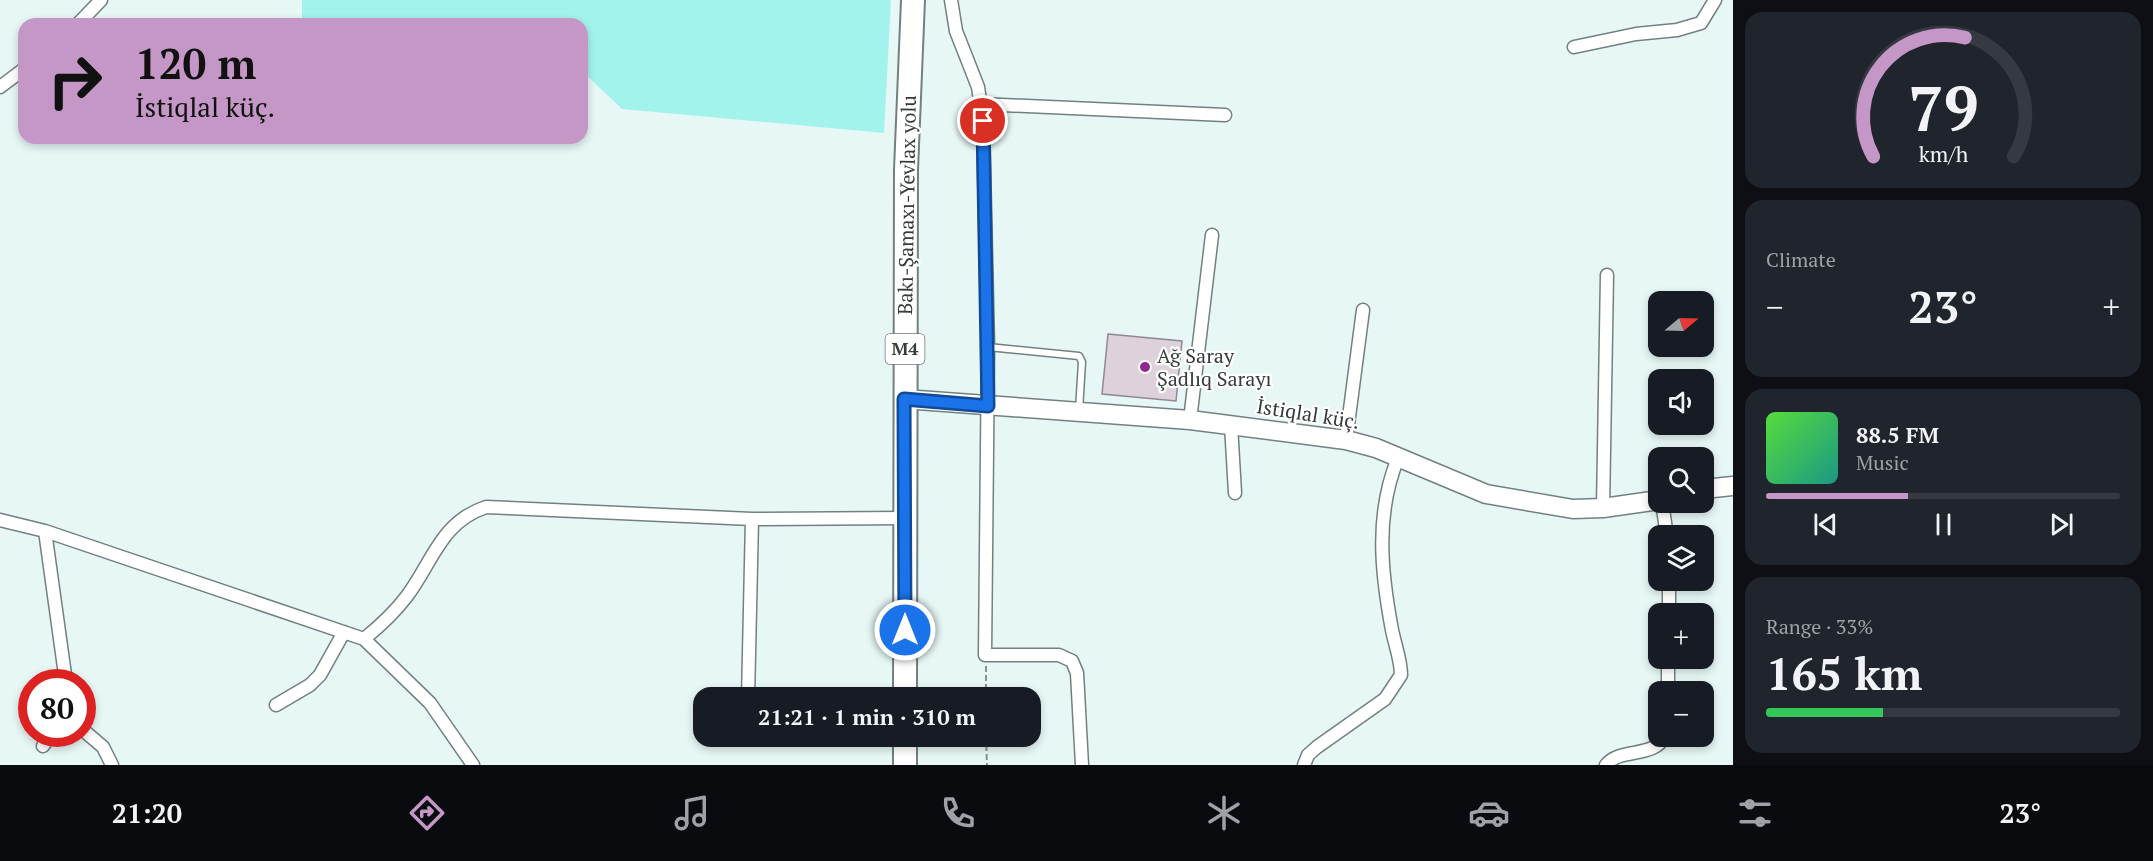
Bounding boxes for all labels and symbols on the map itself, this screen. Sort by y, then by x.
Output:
street label: Bakı-Şamaxı-Yevlax yolu [891,95,922,315]
pin [957,95,1008,146]
north arrow [1648,291,1714,357]
road number: M4 [886,334,924,364]
place label: Ağ Saray Şadlıq Sarayı [1157,342,1272,392]
marker: Ağ Saray Şadlıq Sarayı [1138,360,1152,374]
street label: İstiqlal küç. [1255,392,1361,435]
position arrow [873,598,937,662]
speed limit sign: 80 [18,669,96,747]

